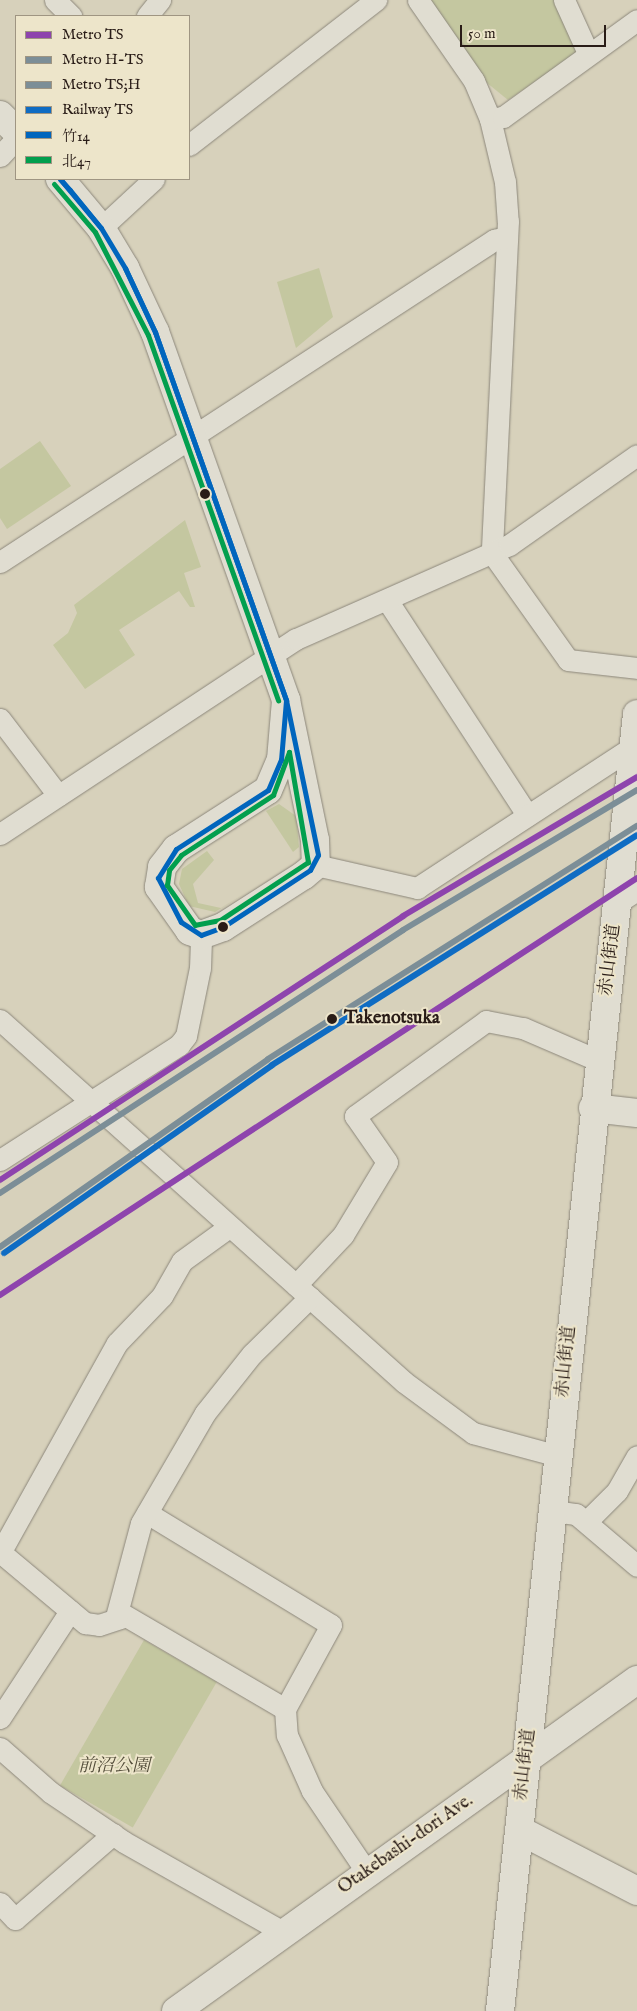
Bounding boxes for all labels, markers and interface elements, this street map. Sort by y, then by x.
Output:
legend [15,15,190,180]
scale bar [462,15,608,47]
text: 50 m [468,24,496,43]
text: Metro TS [62,25,124,44]
text: Metro H-TS [62,50,143,69]
text: Metro TS;H [62,75,141,94]
text: Railway TS [62,100,133,119]
text: 竹14 [62,127,90,146]
text: 北47 [62,152,91,171]
unlabelled marker [200,489,210,499]
unlabelled marker [218,922,228,932]
street label: 赤山街道 [596,923,626,997]
place label: Takenotsuka [344,1008,440,1030]
marker: Takenotsuka [324,1011,340,1027]
street label: 赤山街道 [552,1325,582,1399]
street label: 赤山街道 [511,1728,541,1802]
park label: 前沼公園 [78,1756,150,1778]
street label: Otakebashi-dori Ave. [334,1790,478,1900]

